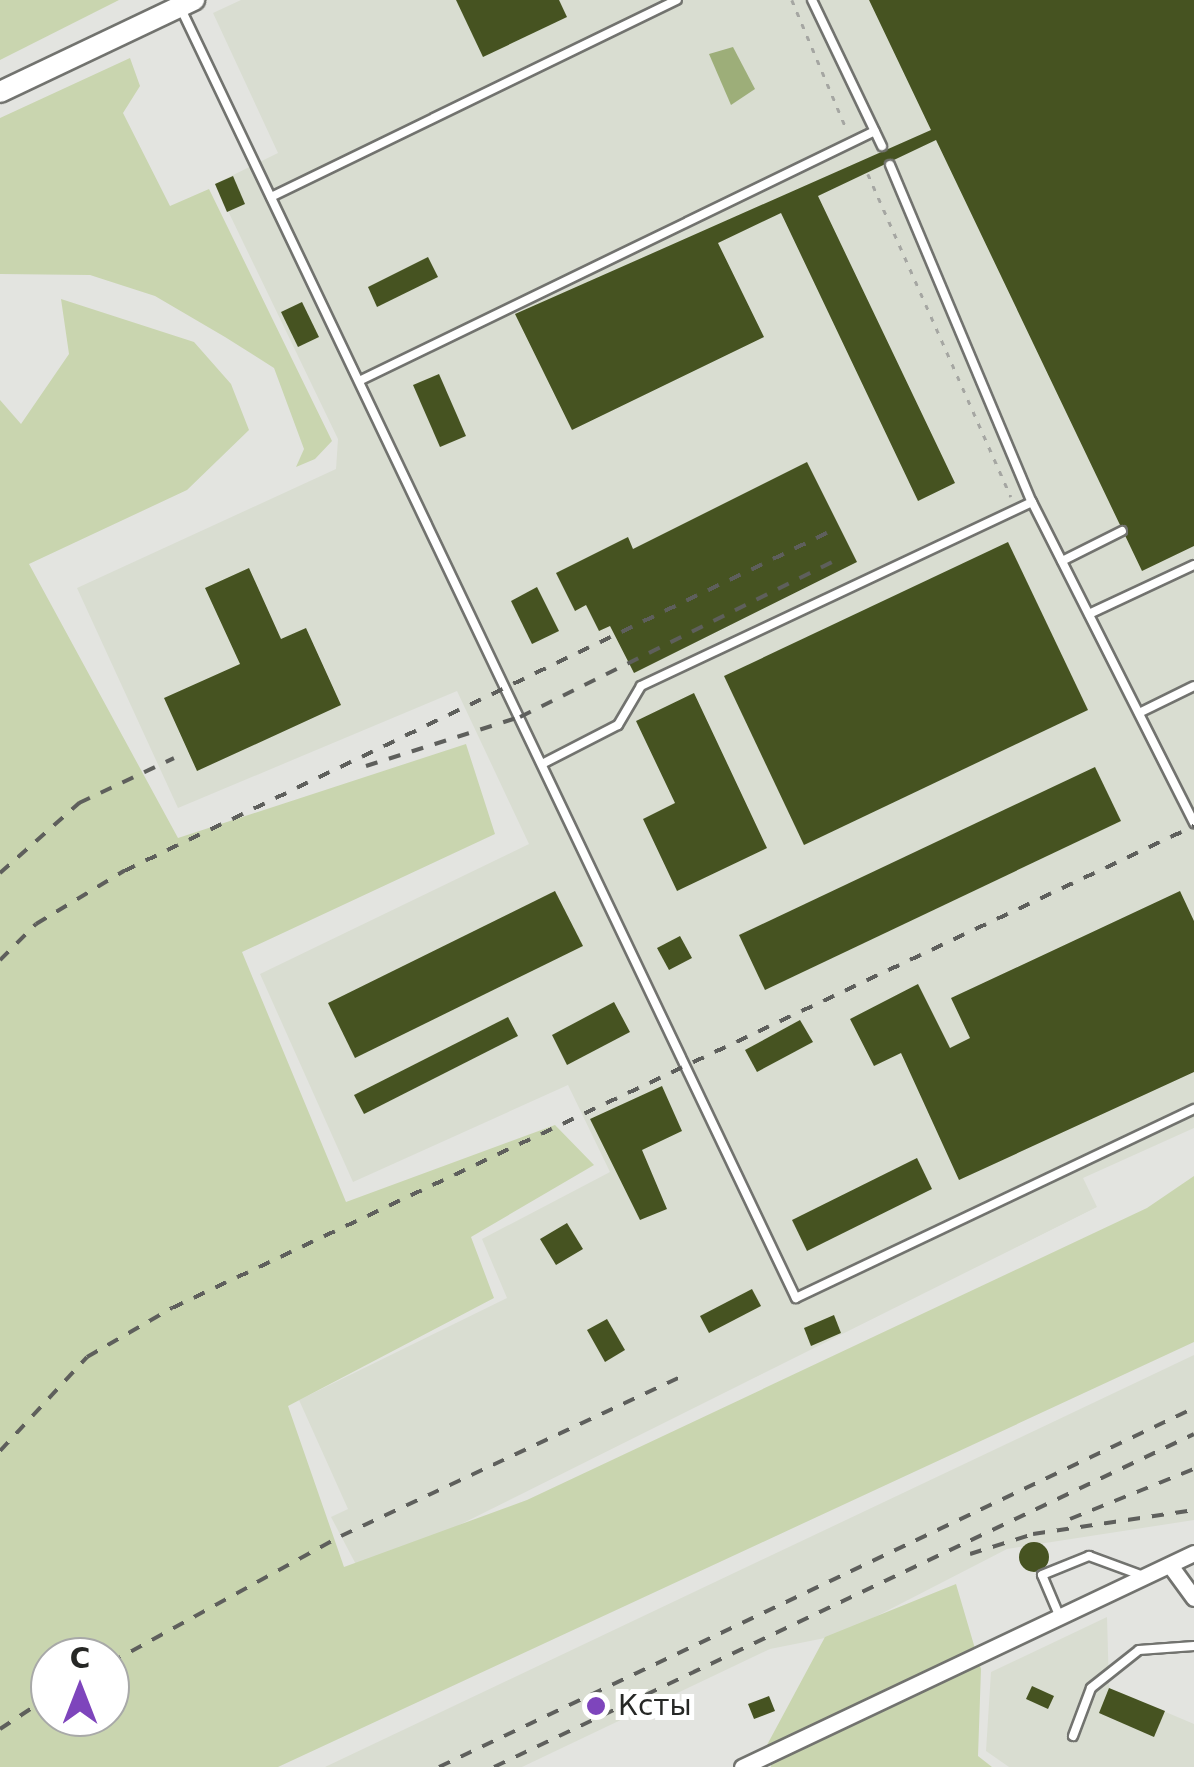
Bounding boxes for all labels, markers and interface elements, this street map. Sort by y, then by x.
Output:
north arrow [30,1637,130,1737]
text: С [70,1642,90,1675]
place label: Ксты [618,1689,692,1723]
marker: Ксты [583,1693,609,1719]

